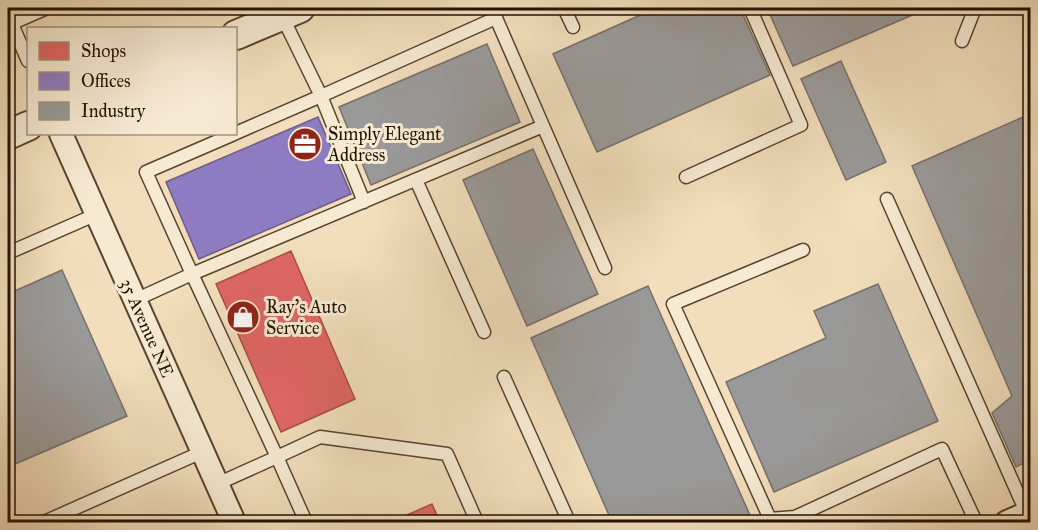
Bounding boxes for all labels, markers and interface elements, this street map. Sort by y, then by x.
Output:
legend [27,27,237,135]
text: Shops [81,40,126,62]
text: Offices [81,70,131,92]
text: Industry [81,100,146,122]
place label: Simply Elegant Address [327,123,442,166]
office icon: Simply Elegant Address [287,126,323,162]
street label: 35 Avenue NE [115,275,179,381]
place label: Ray's Auto Service [266,296,347,339]
shop icon: Ray's Auto Service [225,299,261,335]

